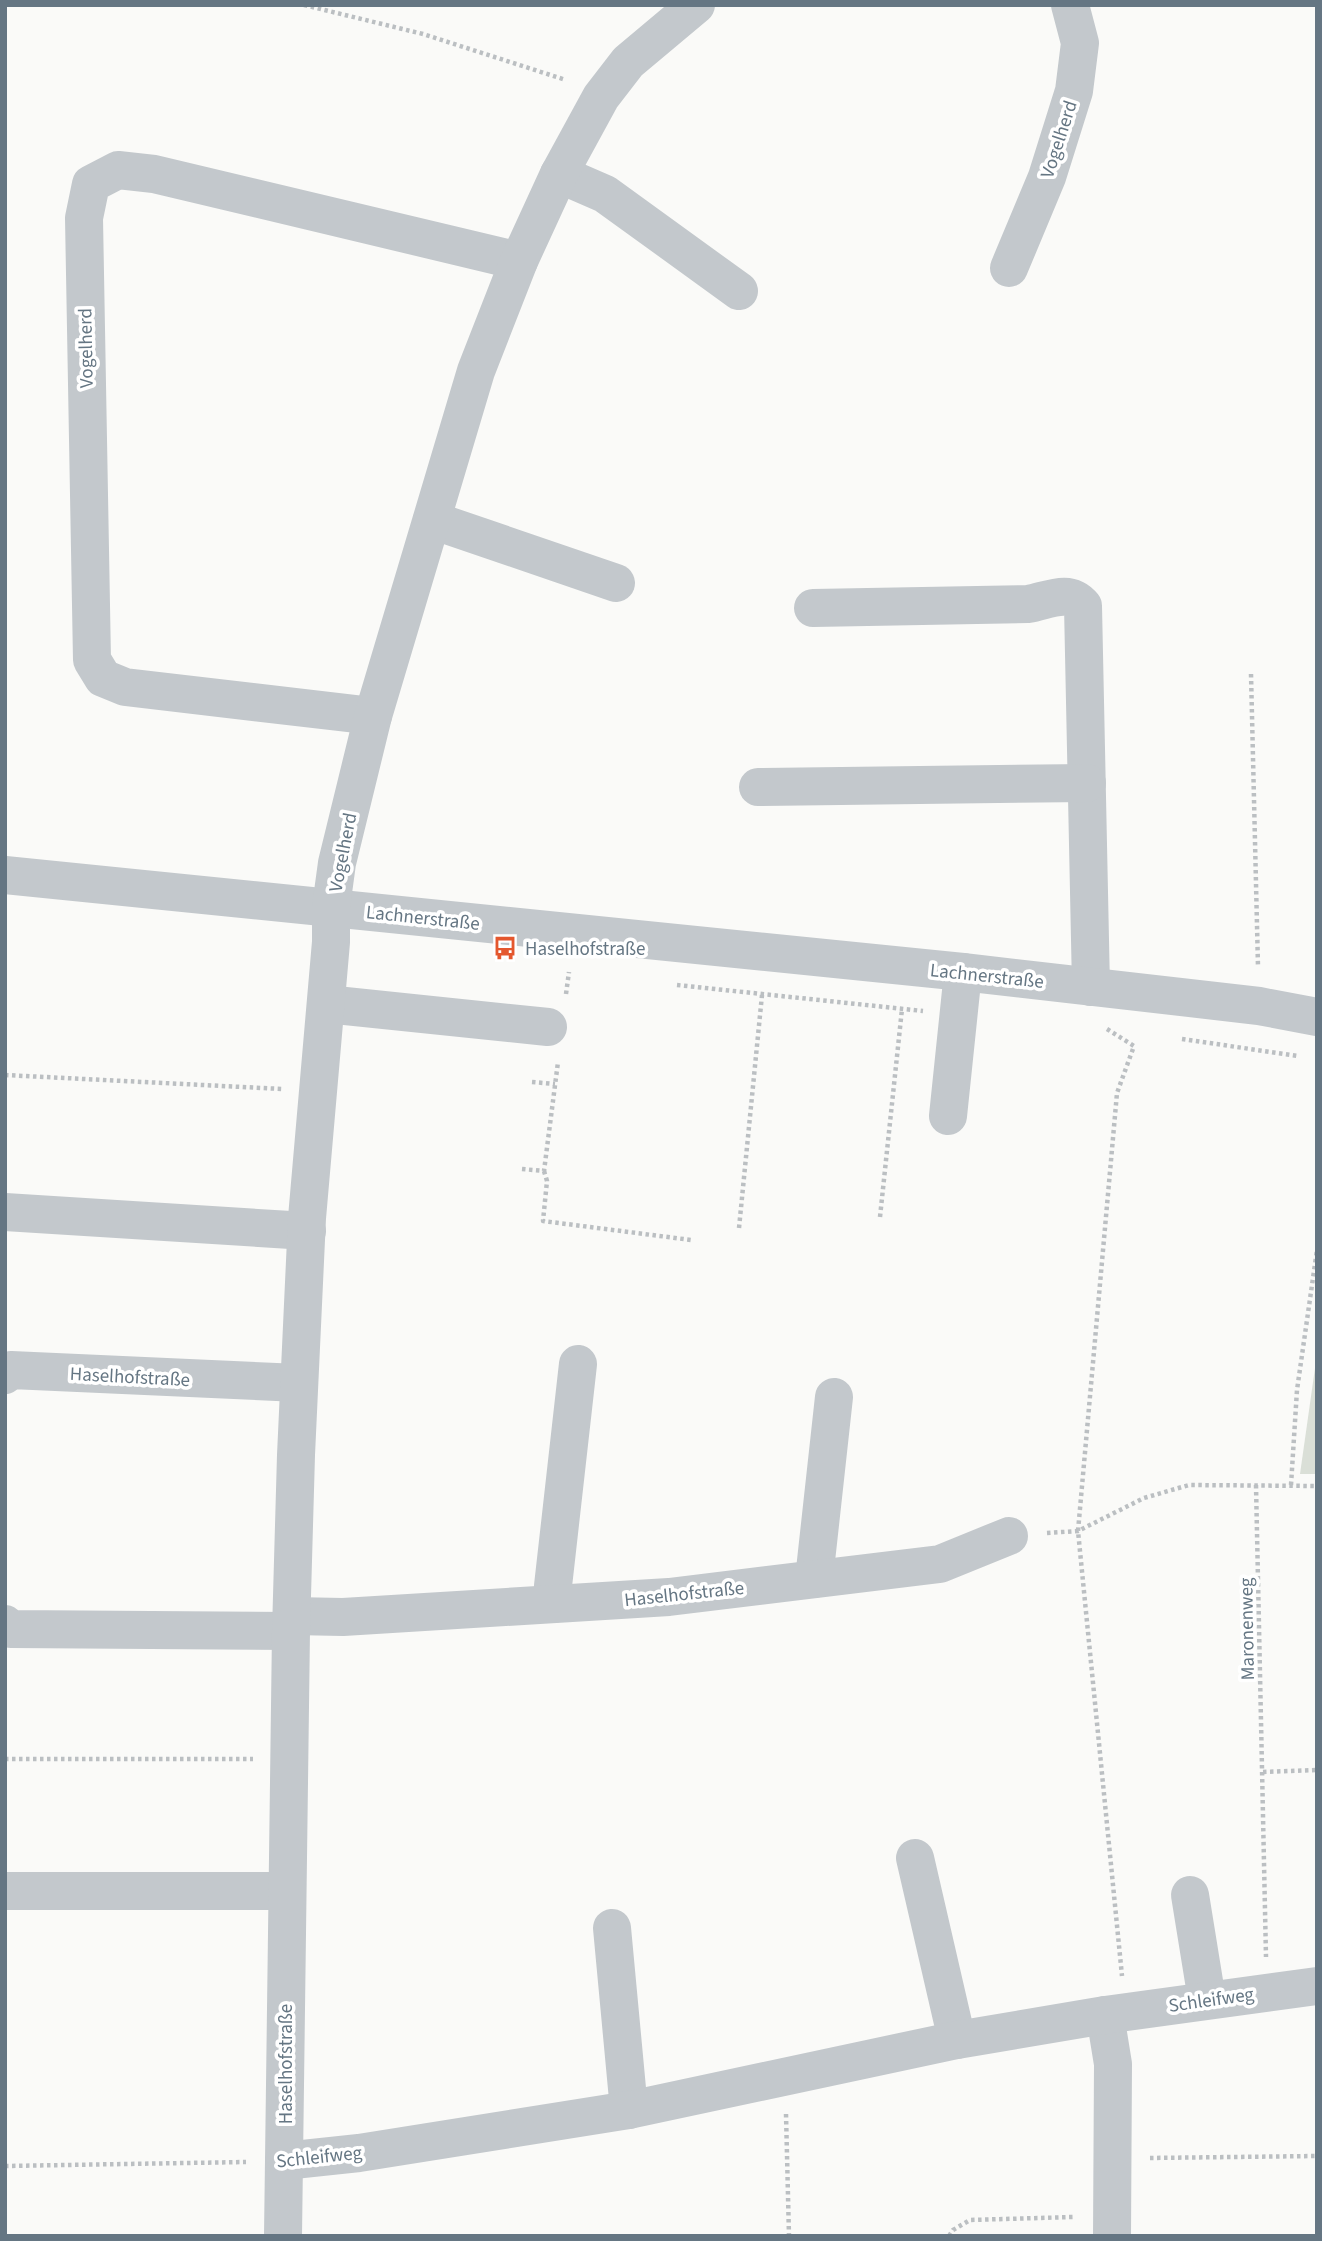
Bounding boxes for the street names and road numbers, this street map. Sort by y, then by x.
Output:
street label: Vogelherd [1034,97,1085,182]
street label: Vogelherd [72,308,101,388]
street label: Vogelherd [323,810,364,894]
street label: Lachnerstraße [365,899,481,938]
street label: Lachnerstraße [929,957,1045,996]
street label: Haselhofstraße [69,1361,191,1394]
street label: Haselhofstraße [623,1575,745,1614]
street label: Maronenweg [1233,1577,1262,1681]
street label: Schleifweg [1167,1981,1256,2020]
street label: Haselhofstraße [273,2004,300,2124]
street label: Schleifweg [275,2140,364,2175]

